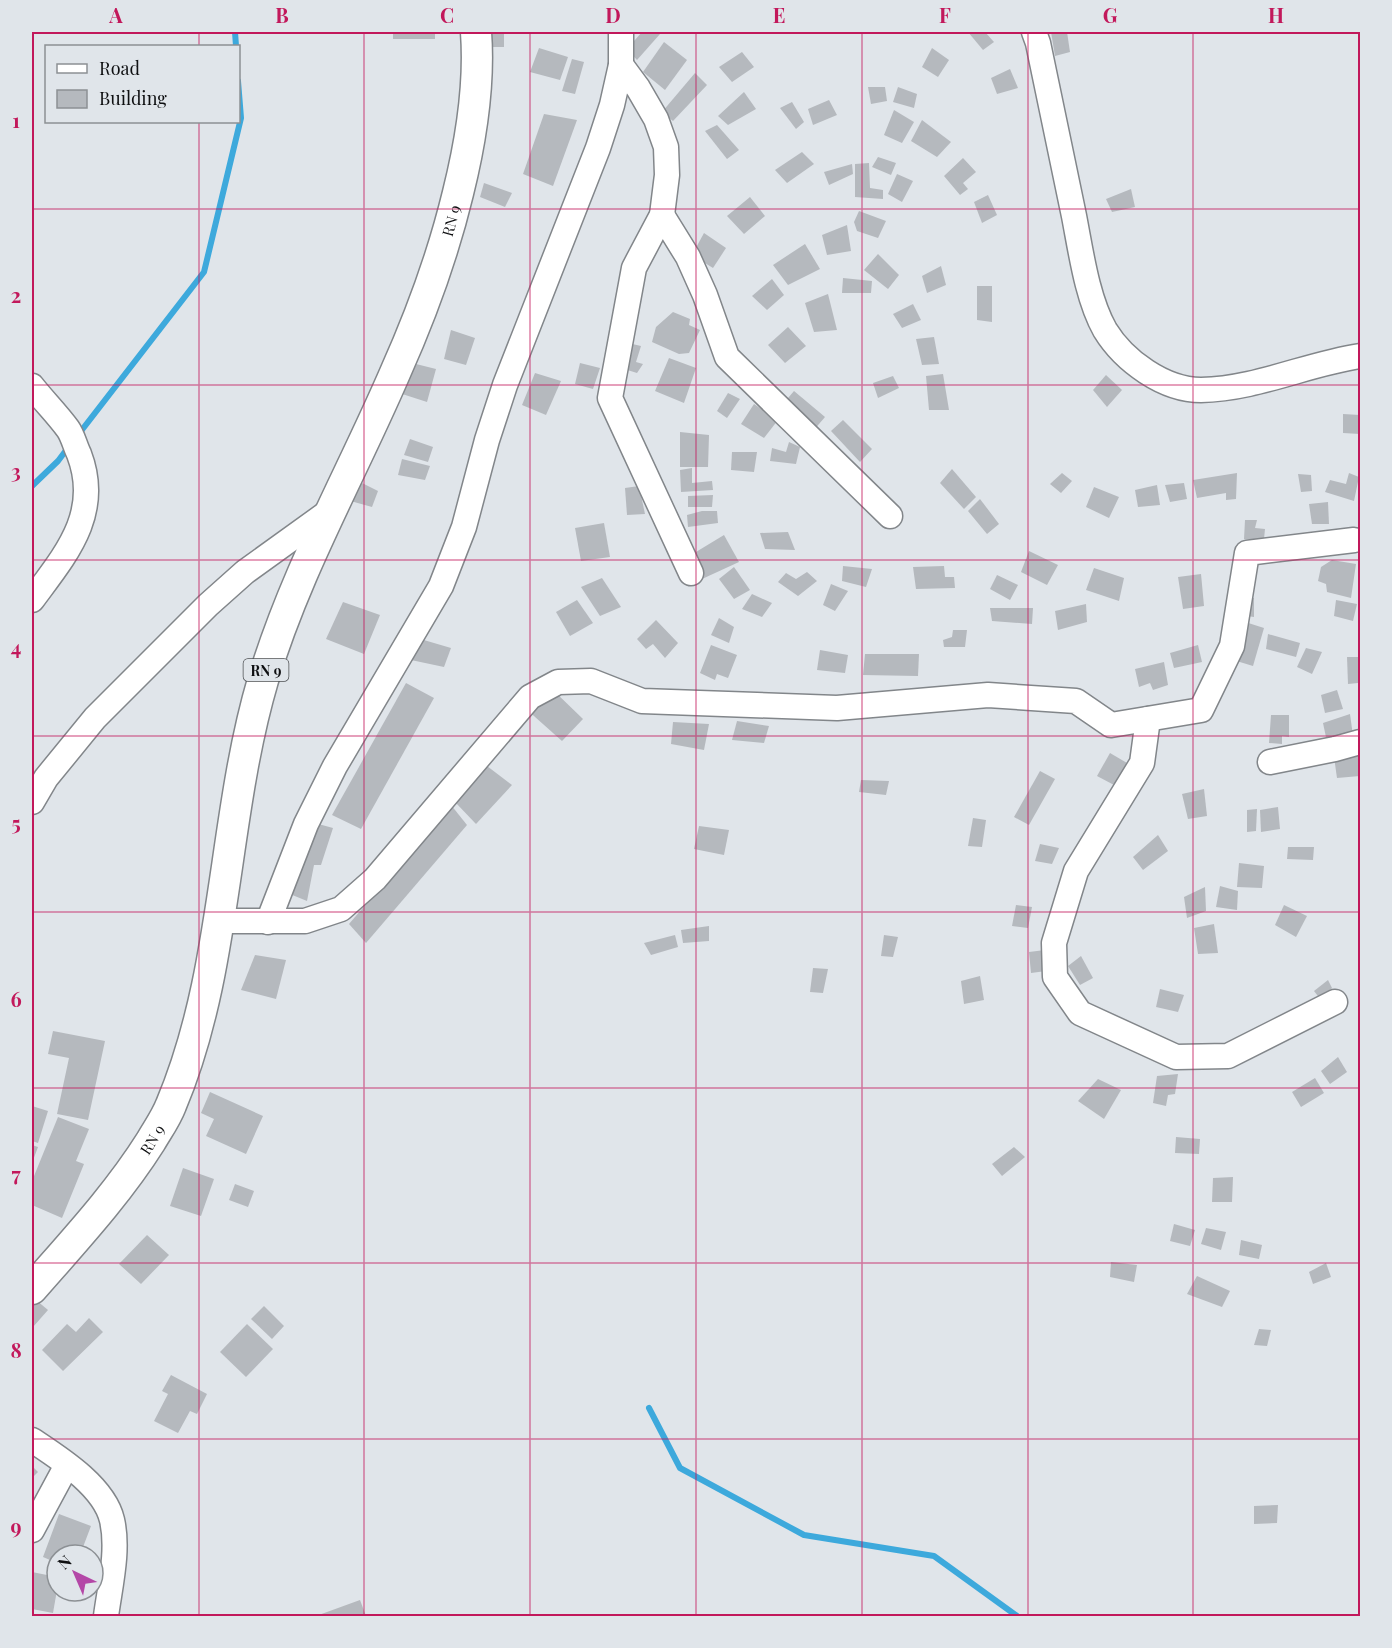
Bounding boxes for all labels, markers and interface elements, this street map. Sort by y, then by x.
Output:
text: A [108,1,123,28]
text: B [275,1,289,28]
text: C [440,1,454,28]
text: D [605,1,621,28]
text: E [773,1,785,28]
text: F [939,1,951,28]
text: G [1103,1,1118,28]
text: H [1268,1,1284,28]
legend [45,45,240,123]
text: Road [99,56,140,80]
text: Building [99,86,167,110]
text: 1 [12,106,20,133]
street label: RN 9 [437,203,465,239]
text: 2 [11,281,21,308]
text: 3 [11,457,21,484]
text: 4 [11,633,21,660]
road number: RN 9 [244,659,288,681]
text: 5 [11,809,21,836]
text: 6 [10,985,22,1012]
street label: RN 9 [135,1121,169,1158]
text: 7 [11,1160,21,1187]
text: 8 [10,1336,22,1363]
text: 9 [10,1512,22,1539]
north arrow [45,1543,105,1603]
text: N [53,1550,76,1573]

